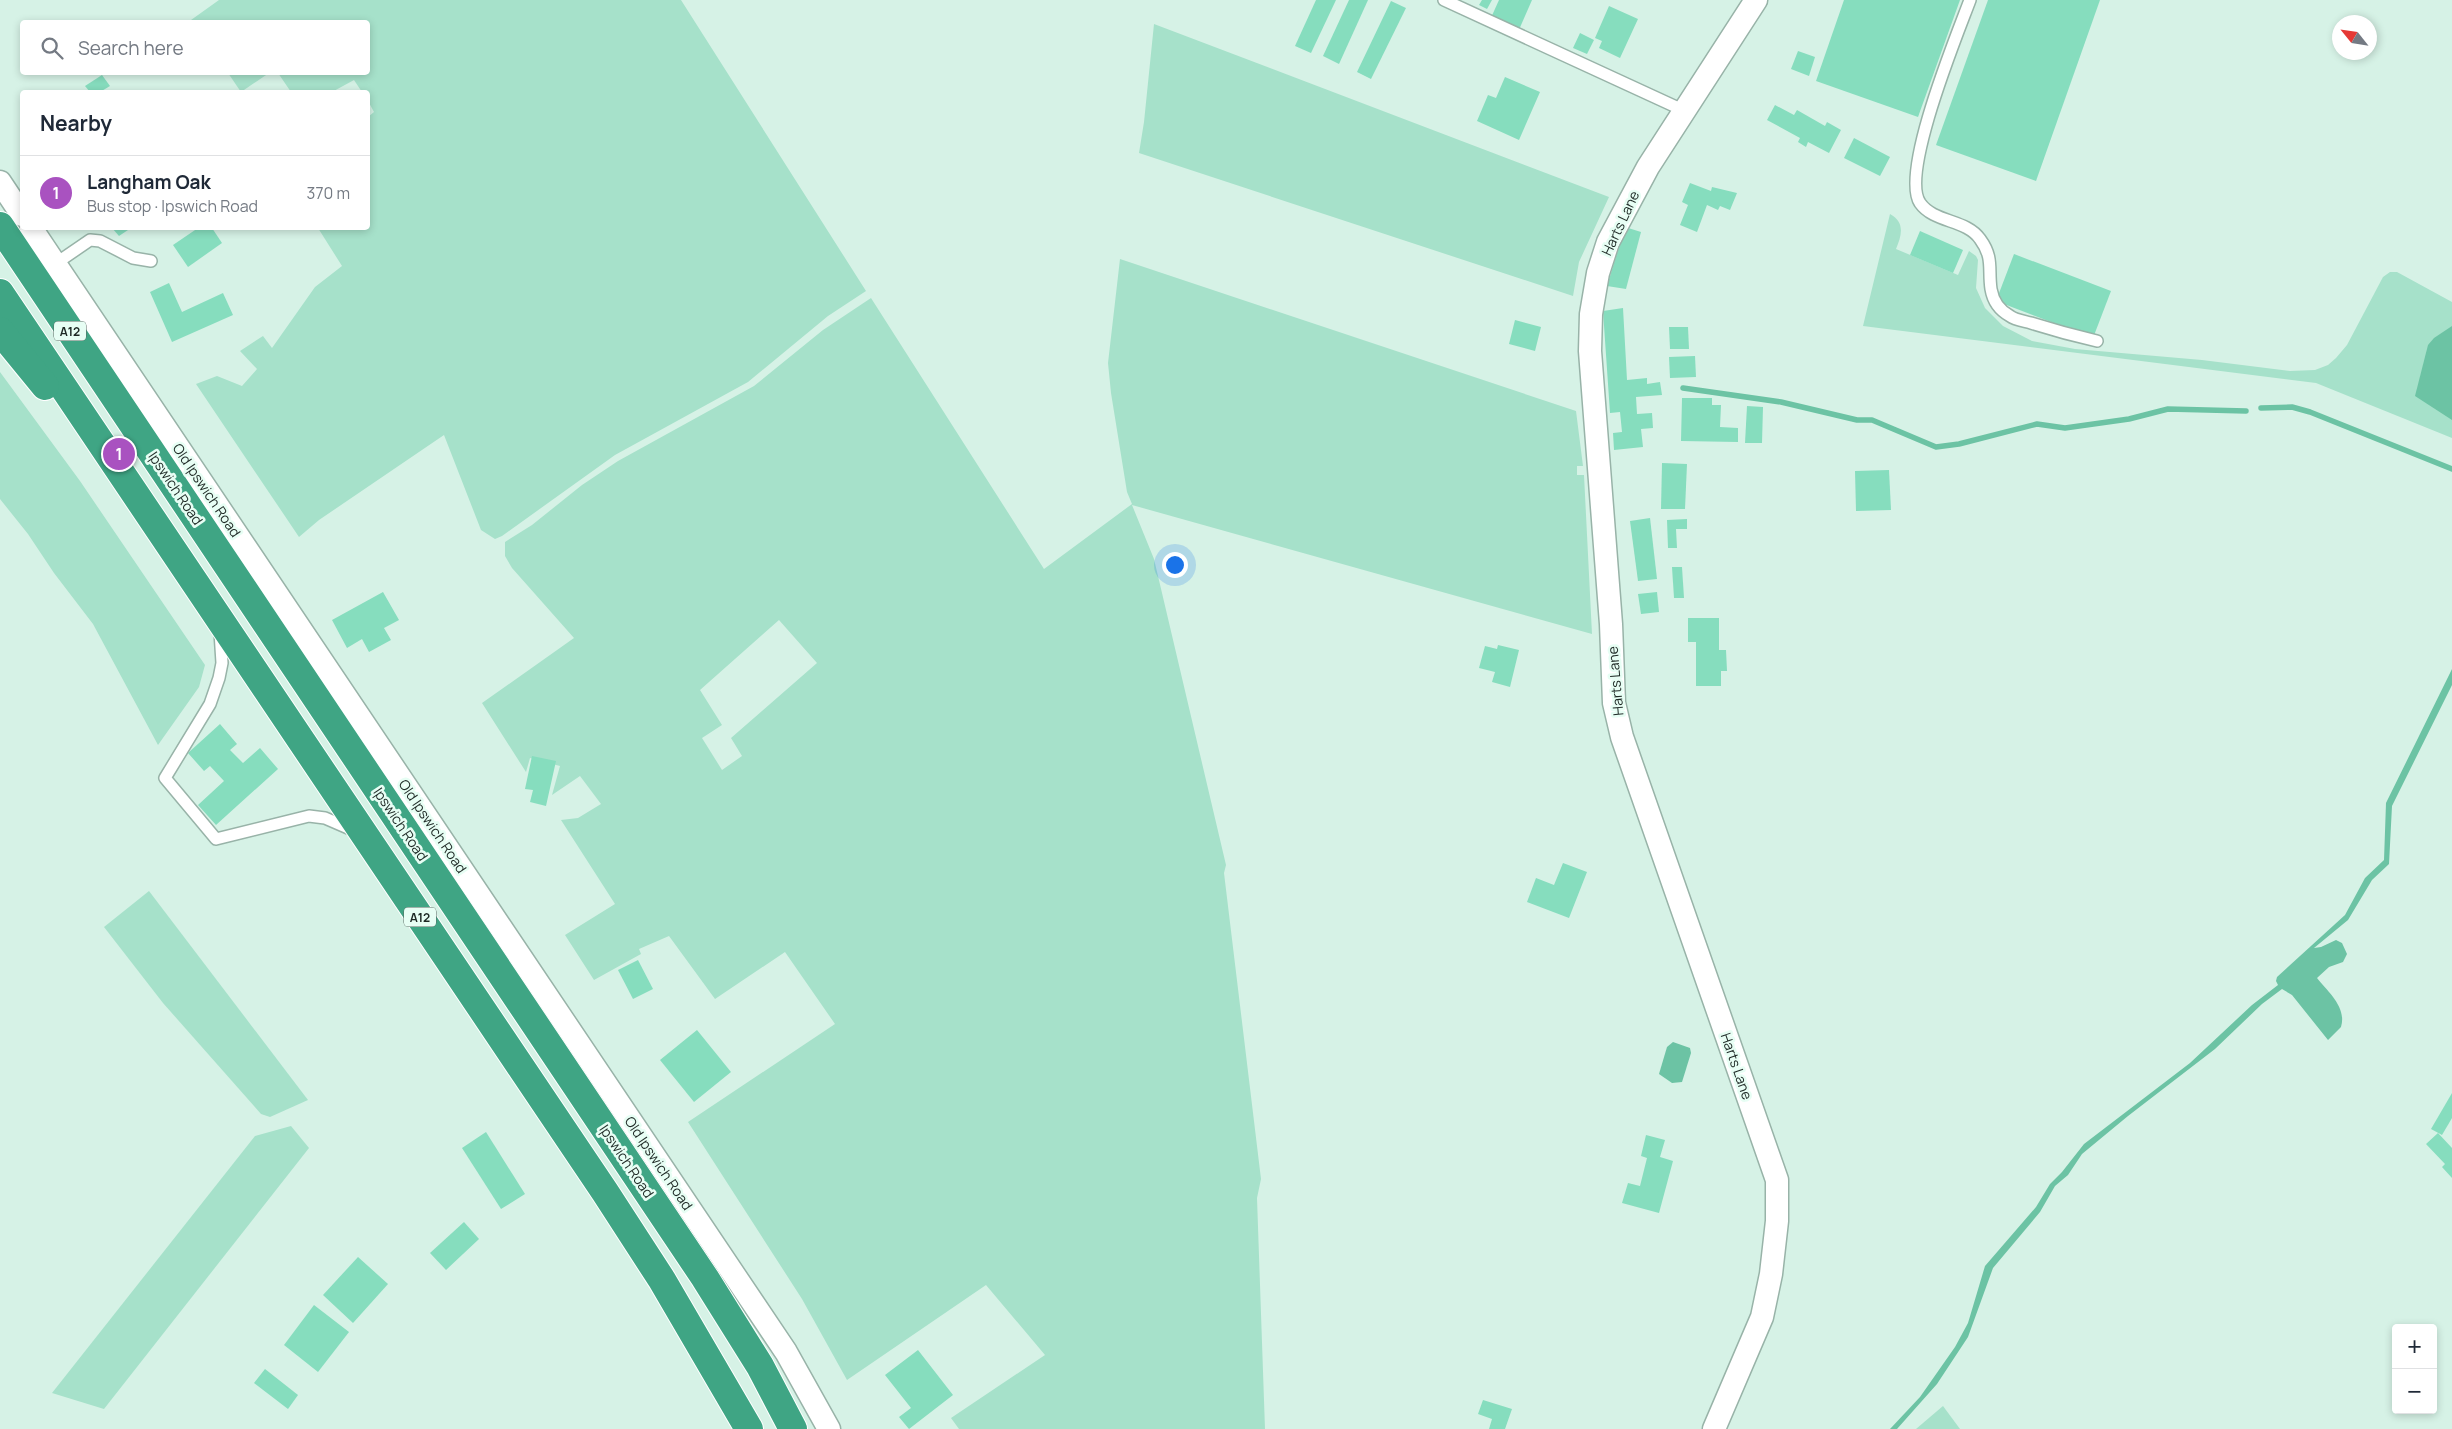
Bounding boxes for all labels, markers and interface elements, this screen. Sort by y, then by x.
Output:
north arrow [2332,15,2377,60]
search box [20,20,370,75]
icon: search [38,34,66,62]
text: Search here [78,35,184,61]
text: Nearby [40,109,112,137]
text: Langham Oak [87,169,211,195]
text: 1 [52,182,60,204]
text: 370 m [307,182,350,204]
street label: Harts Lane [1597,187,1643,259]
text: Bus stop · Ipswich Road [87,195,258,217]
road number: A12 [54,322,86,341]
pin: 1 [103,435,135,473]
street label: Old Ipswich Road [169,439,245,541]
street label: Ipswich Road [144,448,208,528]
your location [1162,552,1188,578]
street label: Harts Lane [1603,646,1627,716]
street label: Old Ipswich Road [395,775,471,877]
street label: Ipswich Road [369,784,433,864]
road number: A12 [404,908,436,926]
street label: Harts Lane [1717,1030,1757,1102]
street label: Old Ipswich Road [621,1112,697,1214]
street label: Ipswich Road [595,1121,659,1201]
map controls [2392,1324,2437,1414]
button: + [2392,1324,2437,1369]
button: − [2392,1369,2437,1414]

